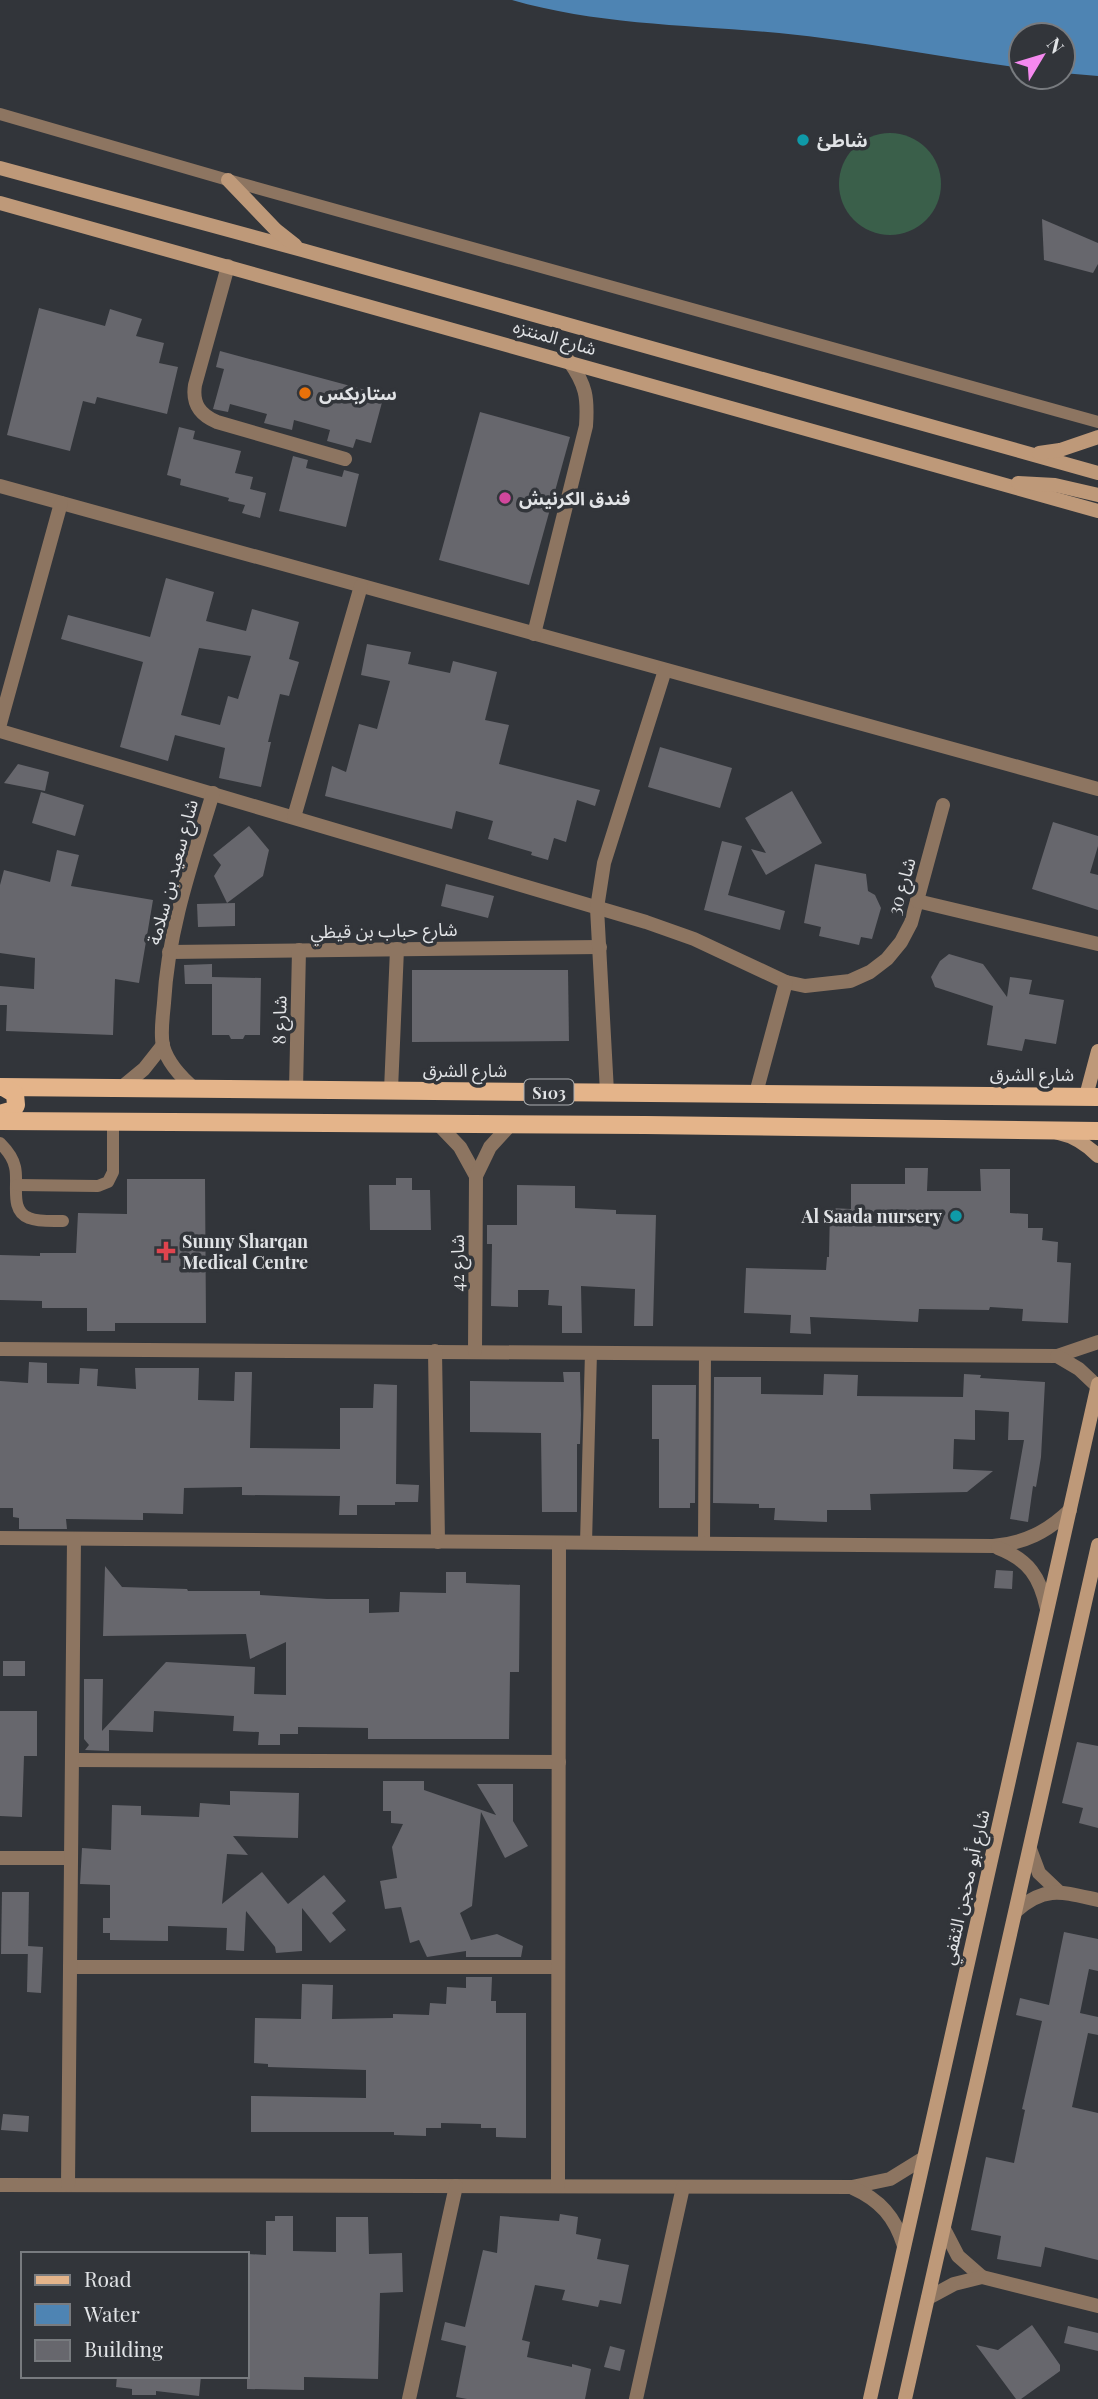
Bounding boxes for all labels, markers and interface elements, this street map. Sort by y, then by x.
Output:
north arrow [1007,21,1077,91]
text: N [1042,32,1071,59]
place label: شاطئ [817,128,868,152]
marker: شاطئ [795,132,811,148]
street label: شارع المنتزه [510,314,599,363]
place label: ستاربكس [319,381,397,405]
marker: ستاربكس [297,385,313,401]
place label: فندق الكرنيش [519,486,630,510]
marker: فندق الكرنيش [497,490,513,506]
street label: شارع سعيد بن سلامة [141,797,206,948]
street label: شارع 30 [881,855,923,918]
street label: شارع حباب بن قيظي [310,917,458,946]
street label: شارع 8 [267,995,294,1045]
street label: شارع الشرق [423,1058,507,1085]
street label: شارع الشرق [990,1062,1074,1089]
road number: S103 [524,1080,574,1104]
place label: Al Saada nursery [800,1204,943,1228]
marker: Al Saada nursery [948,1208,964,1224]
place label: Sunny Sharqan Medical Centre [182,1229,308,1274]
street label: شارع 42 [445,1234,472,1292]
marker: Sunny Sharqan Medical Centre [156,1241,176,1261]
street label: شارع أبو محجن الثقفي [935,1807,997,1968]
legend [21,2252,248,2378]
text: Road [84,2264,132,2292]
text: Water [83,2299,140,2327]
text: Building [84,2334,163,2362]

